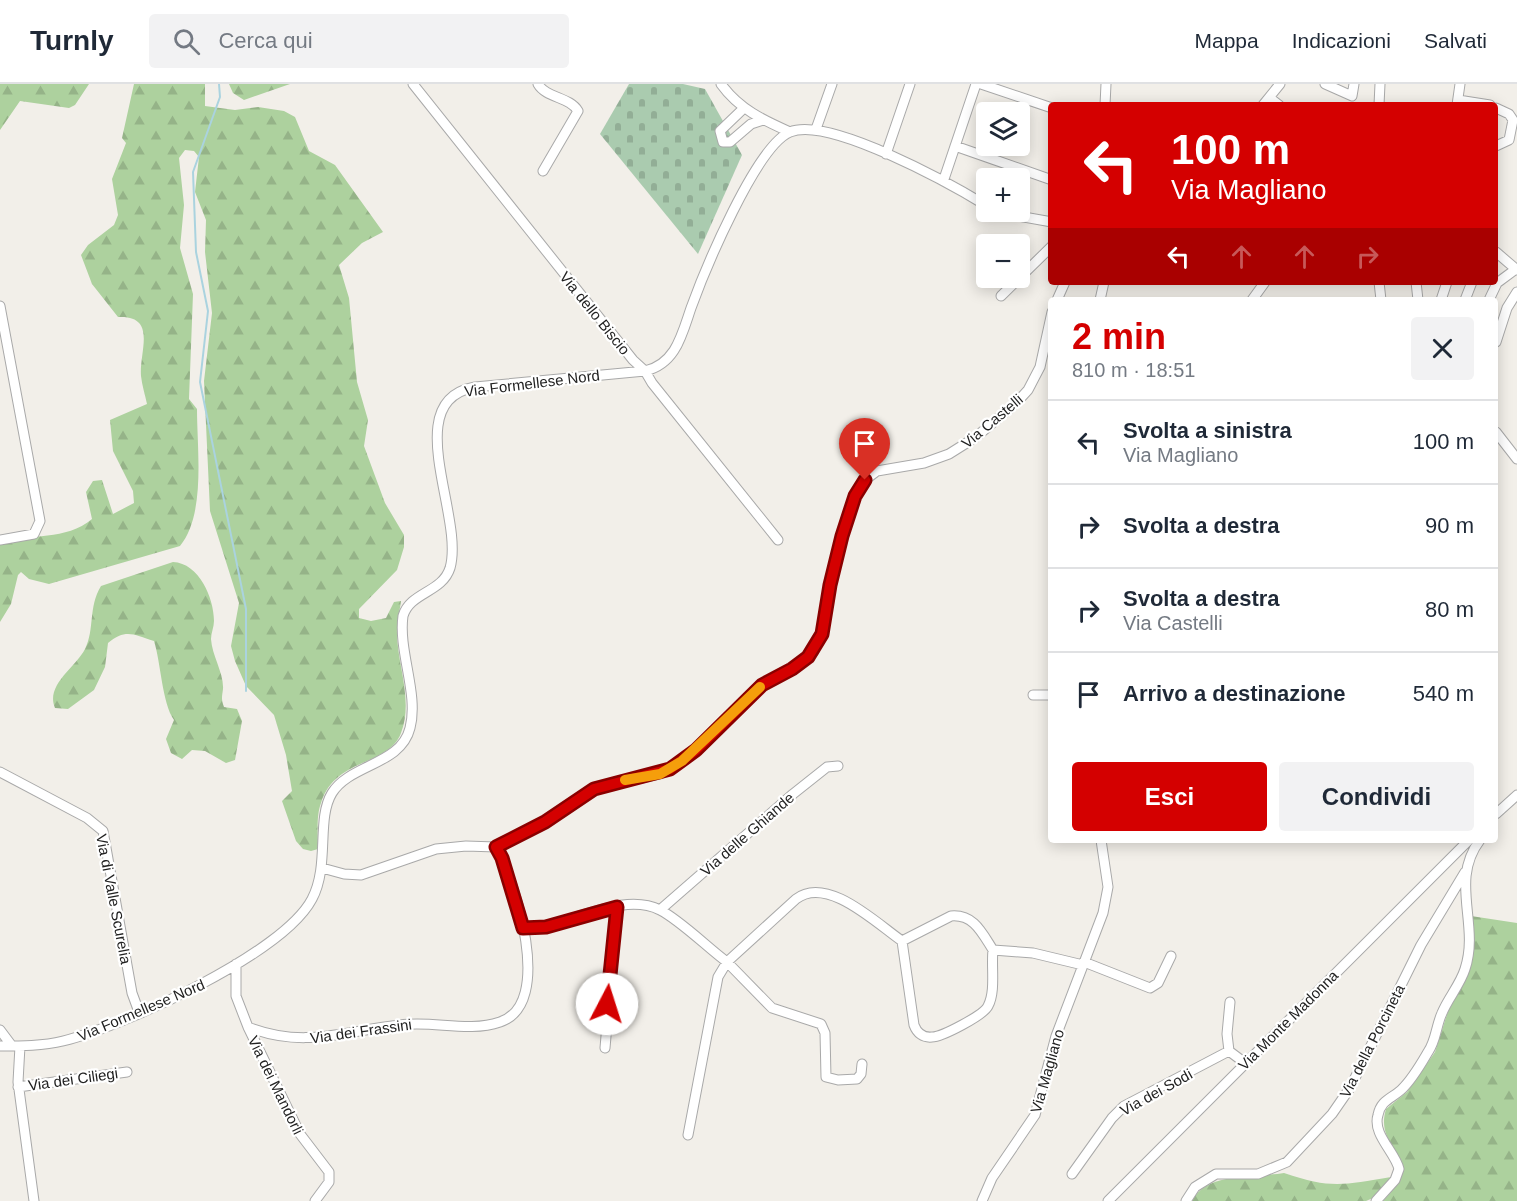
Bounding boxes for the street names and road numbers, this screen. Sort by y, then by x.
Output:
street label: Via dello Biscio [556,268,634,358]
street label: Via Formellese Nord [463,366,601,400]
street label: Via Castelli [958,390,1026,452]
street label: Via delle Ghiande [697,789,797,879]
street label: Via di Valle Scurelia [93,833,135,966]
street label: Via Monte Madonna [1235,966,1342,1073]
street label: Via Formellese Nord [75,976,207,1044]
street label: Via della Porcineta [1336,981,1408,1100]
street label: Via dei Frassini [309,1015,413,1047]
street label: Via Magliano [1027,1027,1067,1115]
street label: Via dei Mandorli [245,1033,307,1137]
street label: Via dei Ciliegi [27,1064,119,1094]
street label: Via dei Sodi [1117,1065,1195,1119]

